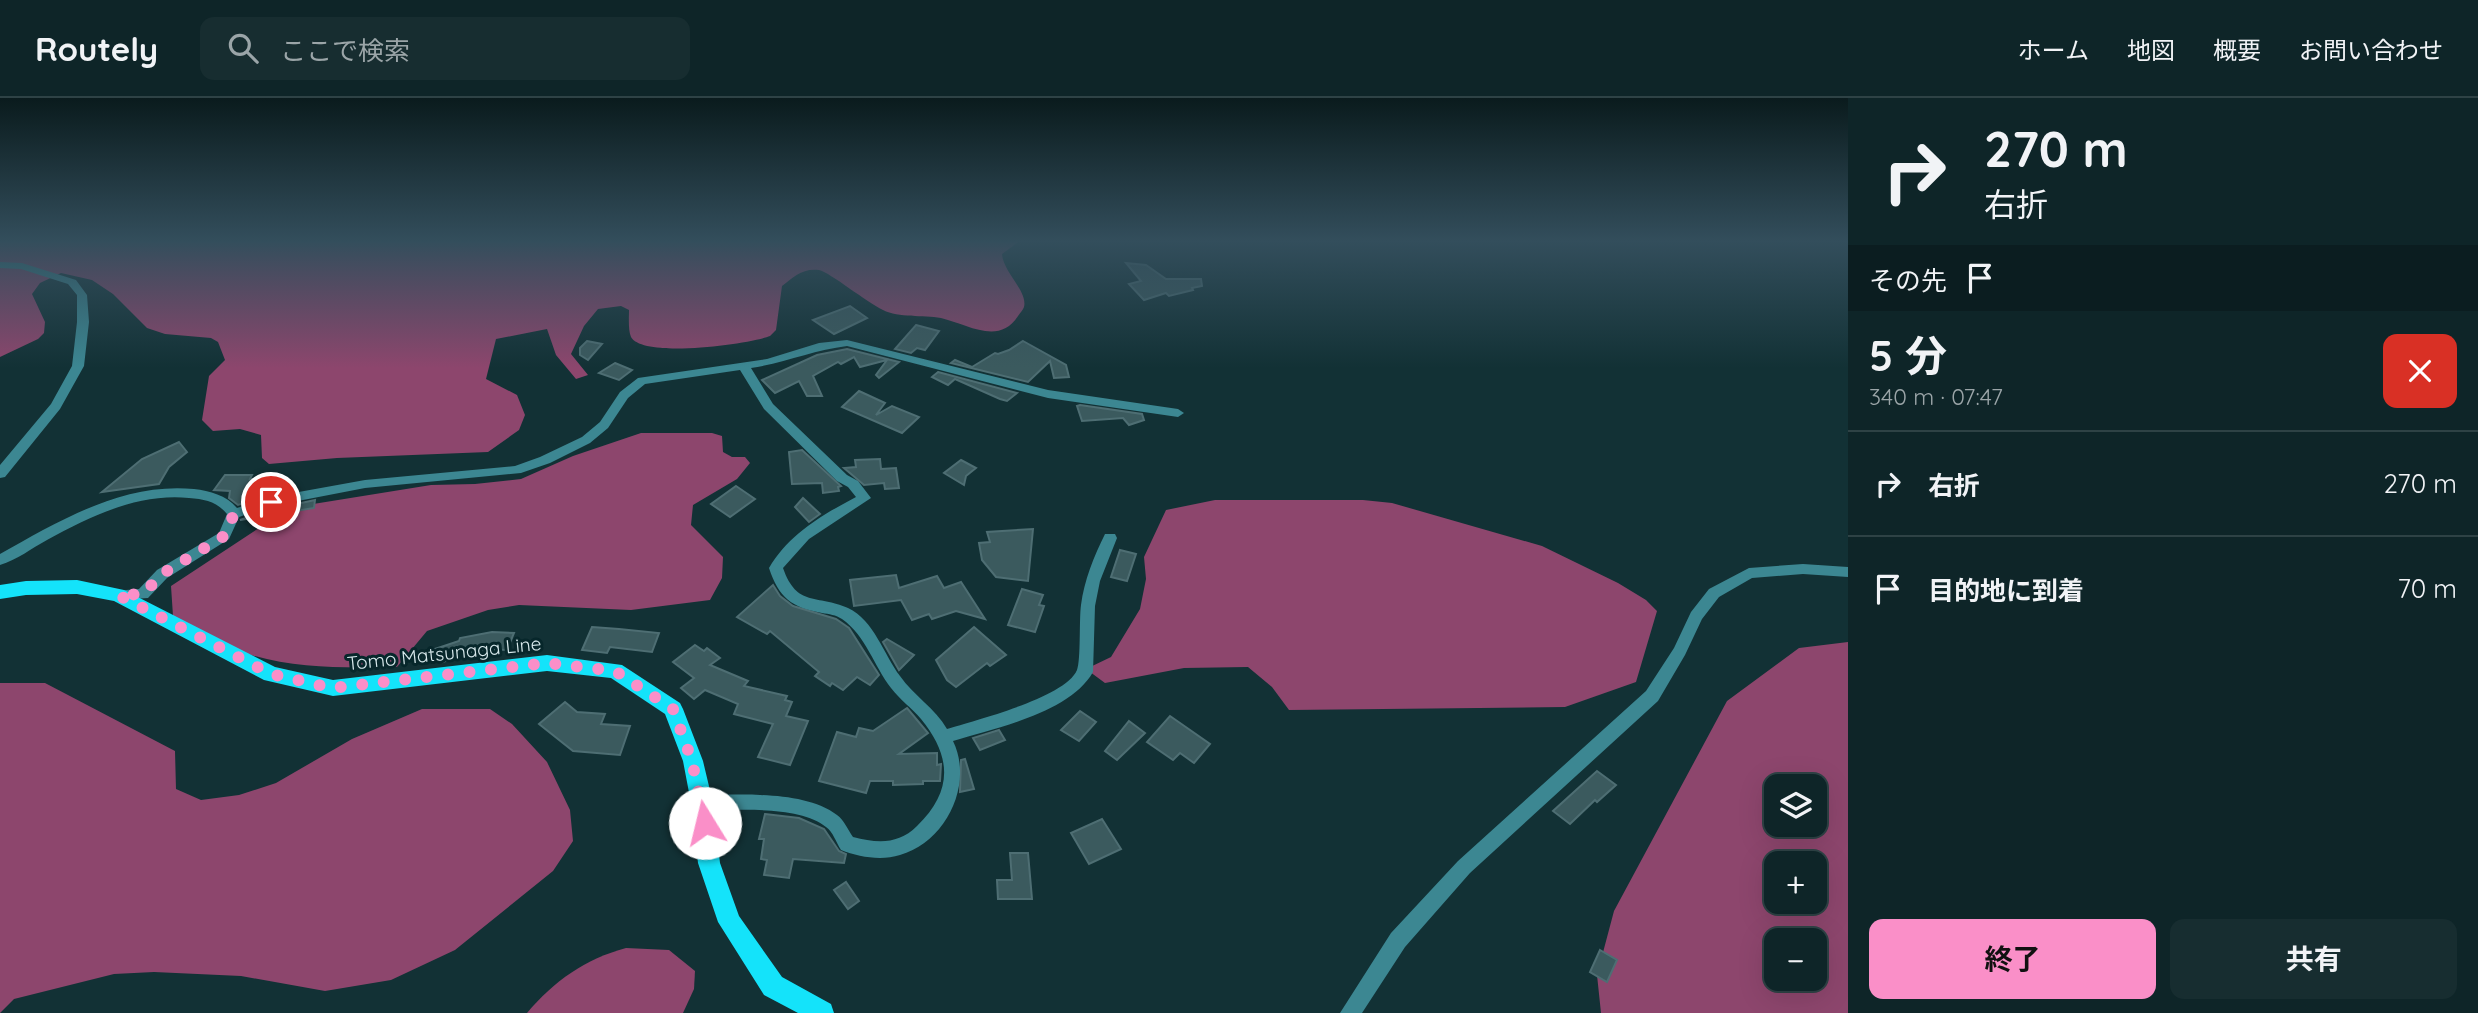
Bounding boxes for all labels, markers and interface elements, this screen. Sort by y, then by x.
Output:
search box [200,17,690,80]
text: Routely [35,28,158,69]
icon: search [224,29,262,67]
text: ここで検索 [280,34,410,67]
text: ホーム [2018,35,2089,65]
text: 地図 [2127,35,2175,65]
text: 概要 [2213,35,2261,65]
text: お問い合わせ [2299,35,2443,65]
text: 270 m [1984,118,2128,179]
icon: right [1869,126,1960,217]
text: 右折 [1984,184,2048,224]
icon: arrive [1961,259,1999,297]
text: その先 [1869,264,1947,297]
text: 5 分 [1869,329,1947,382]
button: close [2383,334,2457,408]
text: 340 m · 07:47 [1869,382,2003,411]
icon: right [1869,465,1907,503]
text: 270 m [2383,467,2457,500]
text: 右折 [1928,469,1980,502]
pin [241,472,301,532]
icon: arrive [252,483,290,521]
icon: arrive [1869,570,1907,608]
text: 70 m [2397,572,2457,605]
text: 目的地に到着 [1928,574,2084,607]
street label: Tomo Matsunaga Line [346,631,542,675]
map controls [1764,774,1827,991]
button: layers [1764,774,1827,837]
position arrow [668,786,742,860]
button: + [1764,851,1827,914]
button: 終了 [1869,919,2156,999]
button: 共有 [2170,919,2457,999]
button: − [1764,928,1827,991]

